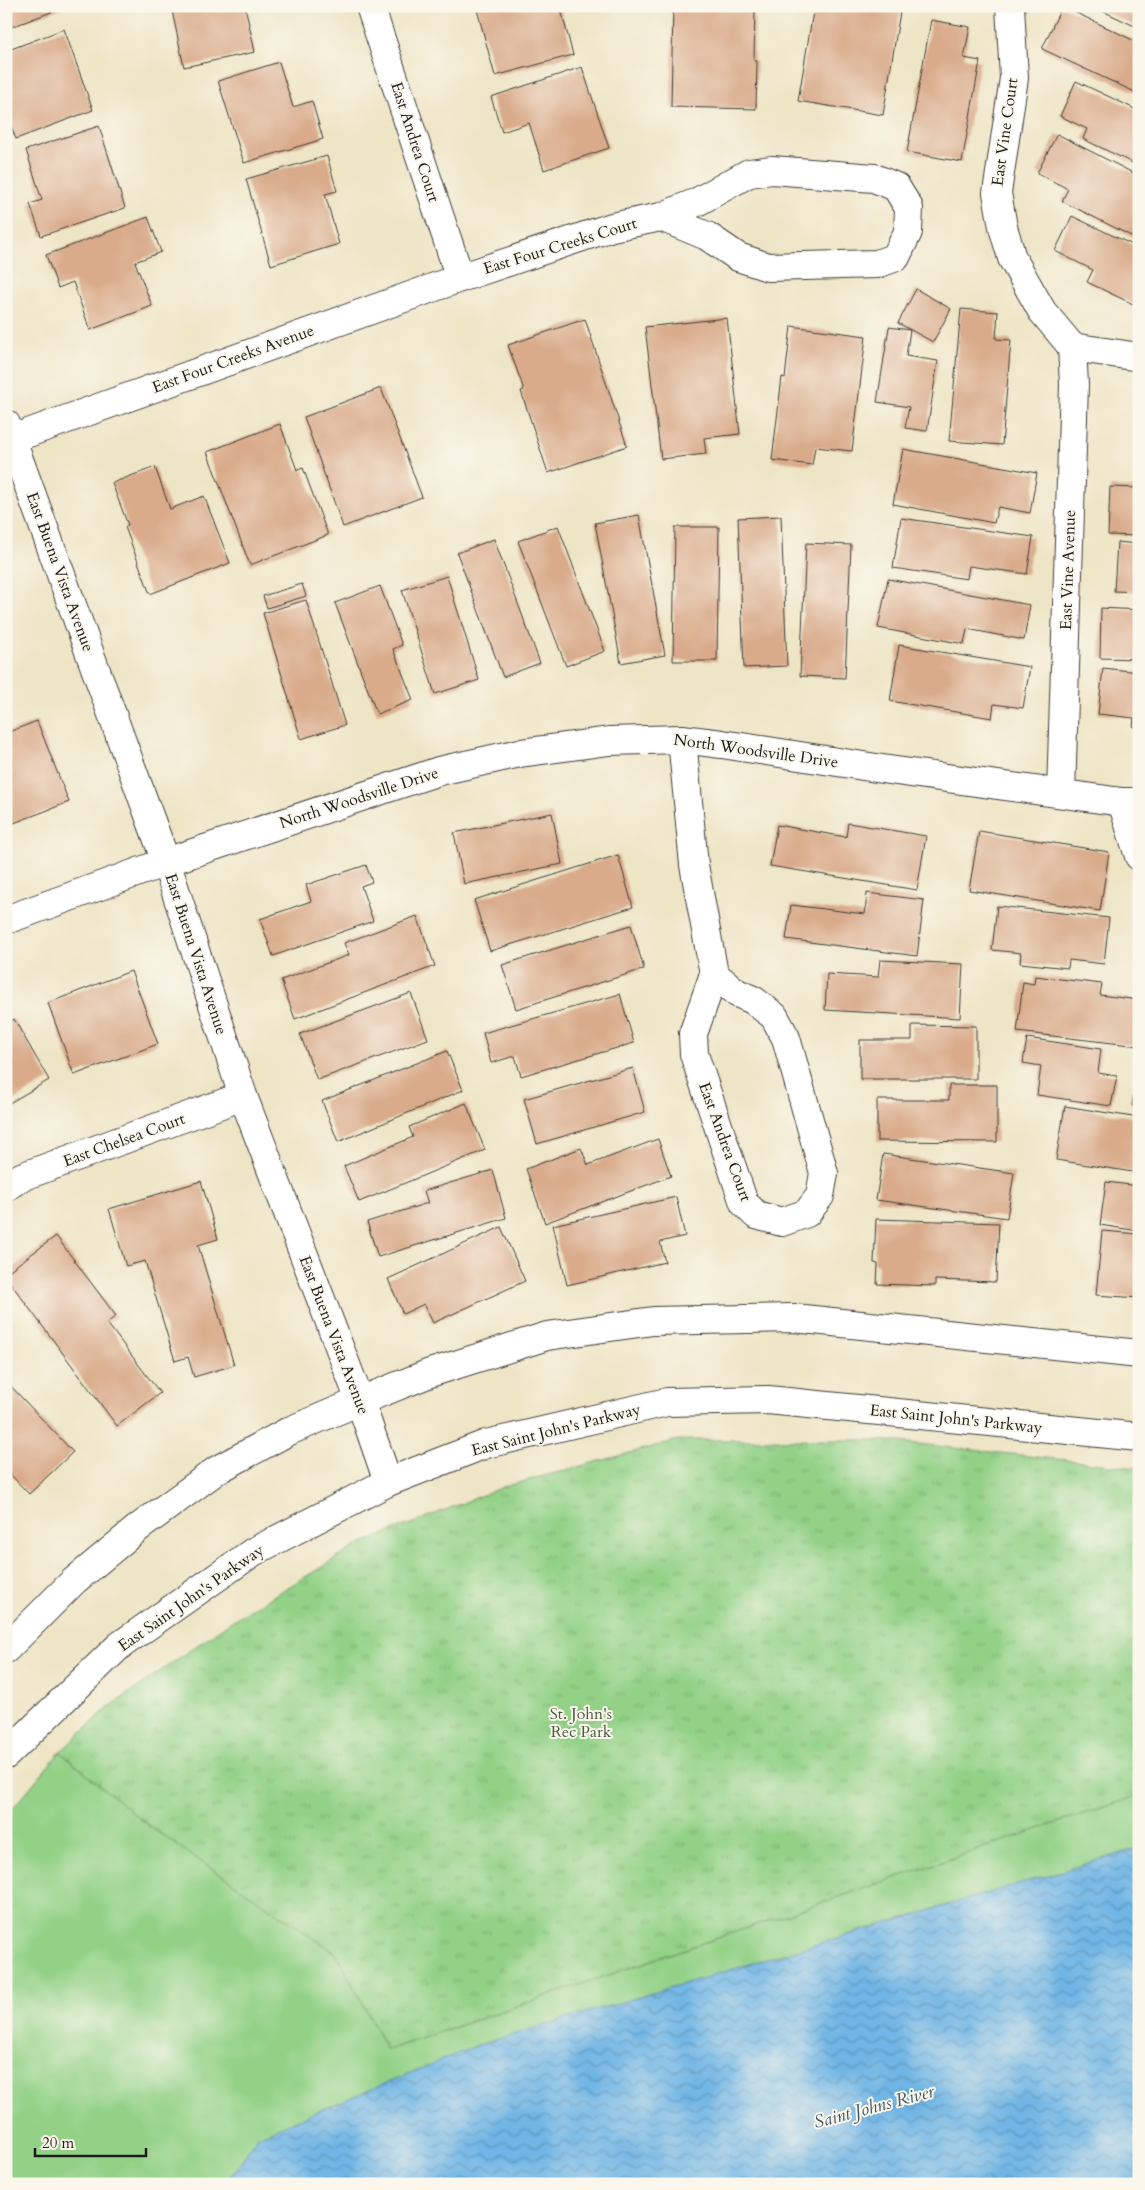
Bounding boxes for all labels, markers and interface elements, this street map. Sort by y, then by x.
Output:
street label: East Vine Court [987,77,1023,187]
street label: East Andrea Court [385,79,445,205]
street label: East Four Creeks Court [480,212,640,280]
street label: East Four Creeks Avenue [149,319,317,399]
street label: East Buena Vista Avenue [21,489,99,655]
street label: East Vine Avenue [1055,510,1081,630]
street label: North Woodsville Drive [672,729,840,773]
street label: North Woodsville Drive [277,762,441,834]
street label: East Buena Vista Avenue [160,870,232,1038]
street label: East Andrea Court [693,1079,757,1205]
street label: East Chelsea Court [60,1108,188,1172]
street label: East Buena Vista Avenue [294,1252,374,1418]
street label: East Saint John's Parkway [469,1398,643,1462]
street label: East Saint John's Parkway [869,1399,1044,1439]
street label: East Saint John's Parkway [114,1539,269,1657]
park label: St. John's Rec Park [550,1703,612,1743]
water label: Saint Johns River [811,2079,938,2135]
scale bar [35,2125,146,2157]
text: 20 m [42,2133,74,2153]

